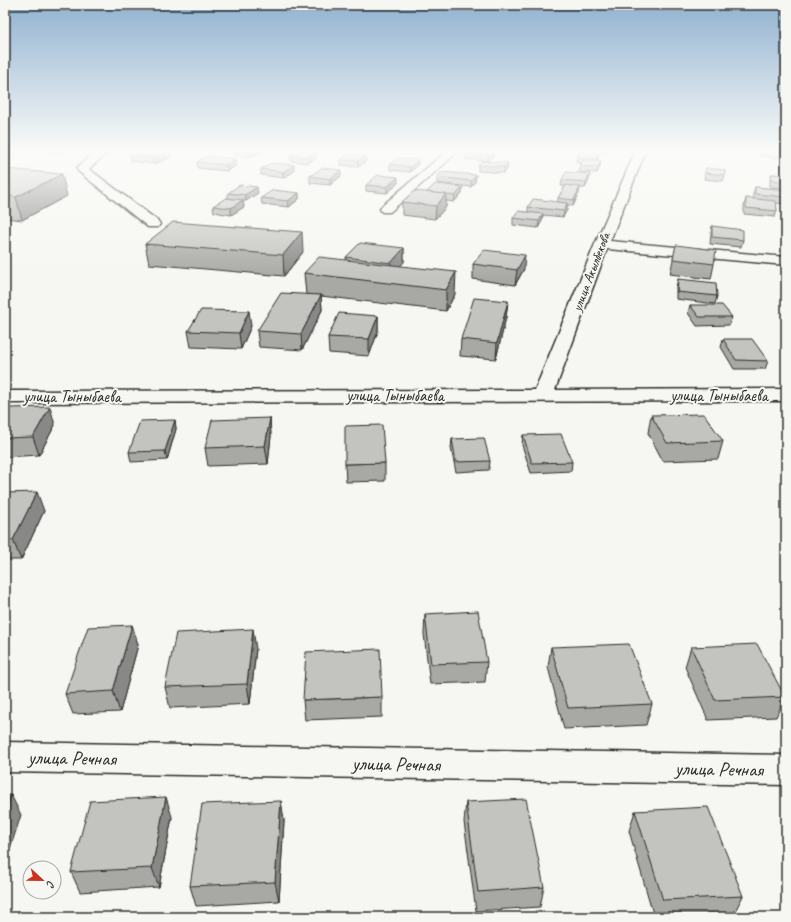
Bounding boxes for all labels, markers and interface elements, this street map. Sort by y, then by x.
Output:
street label: улица Акылбекова [568,229,614,315]
street label: улица Тыныбаева [345,385,446,406]
street label: улица Тыныбаева [669,385,770,406]
street label: улица Тыныбаева [22,386,123,407]
street label: улица Речная [27,745,118,771]
street label: улица Речная [351,751,442,777]
street label: улица Речная [674,756,765,782]
north arrow [22,860,62,900]
text: С [43,879,59,890]

